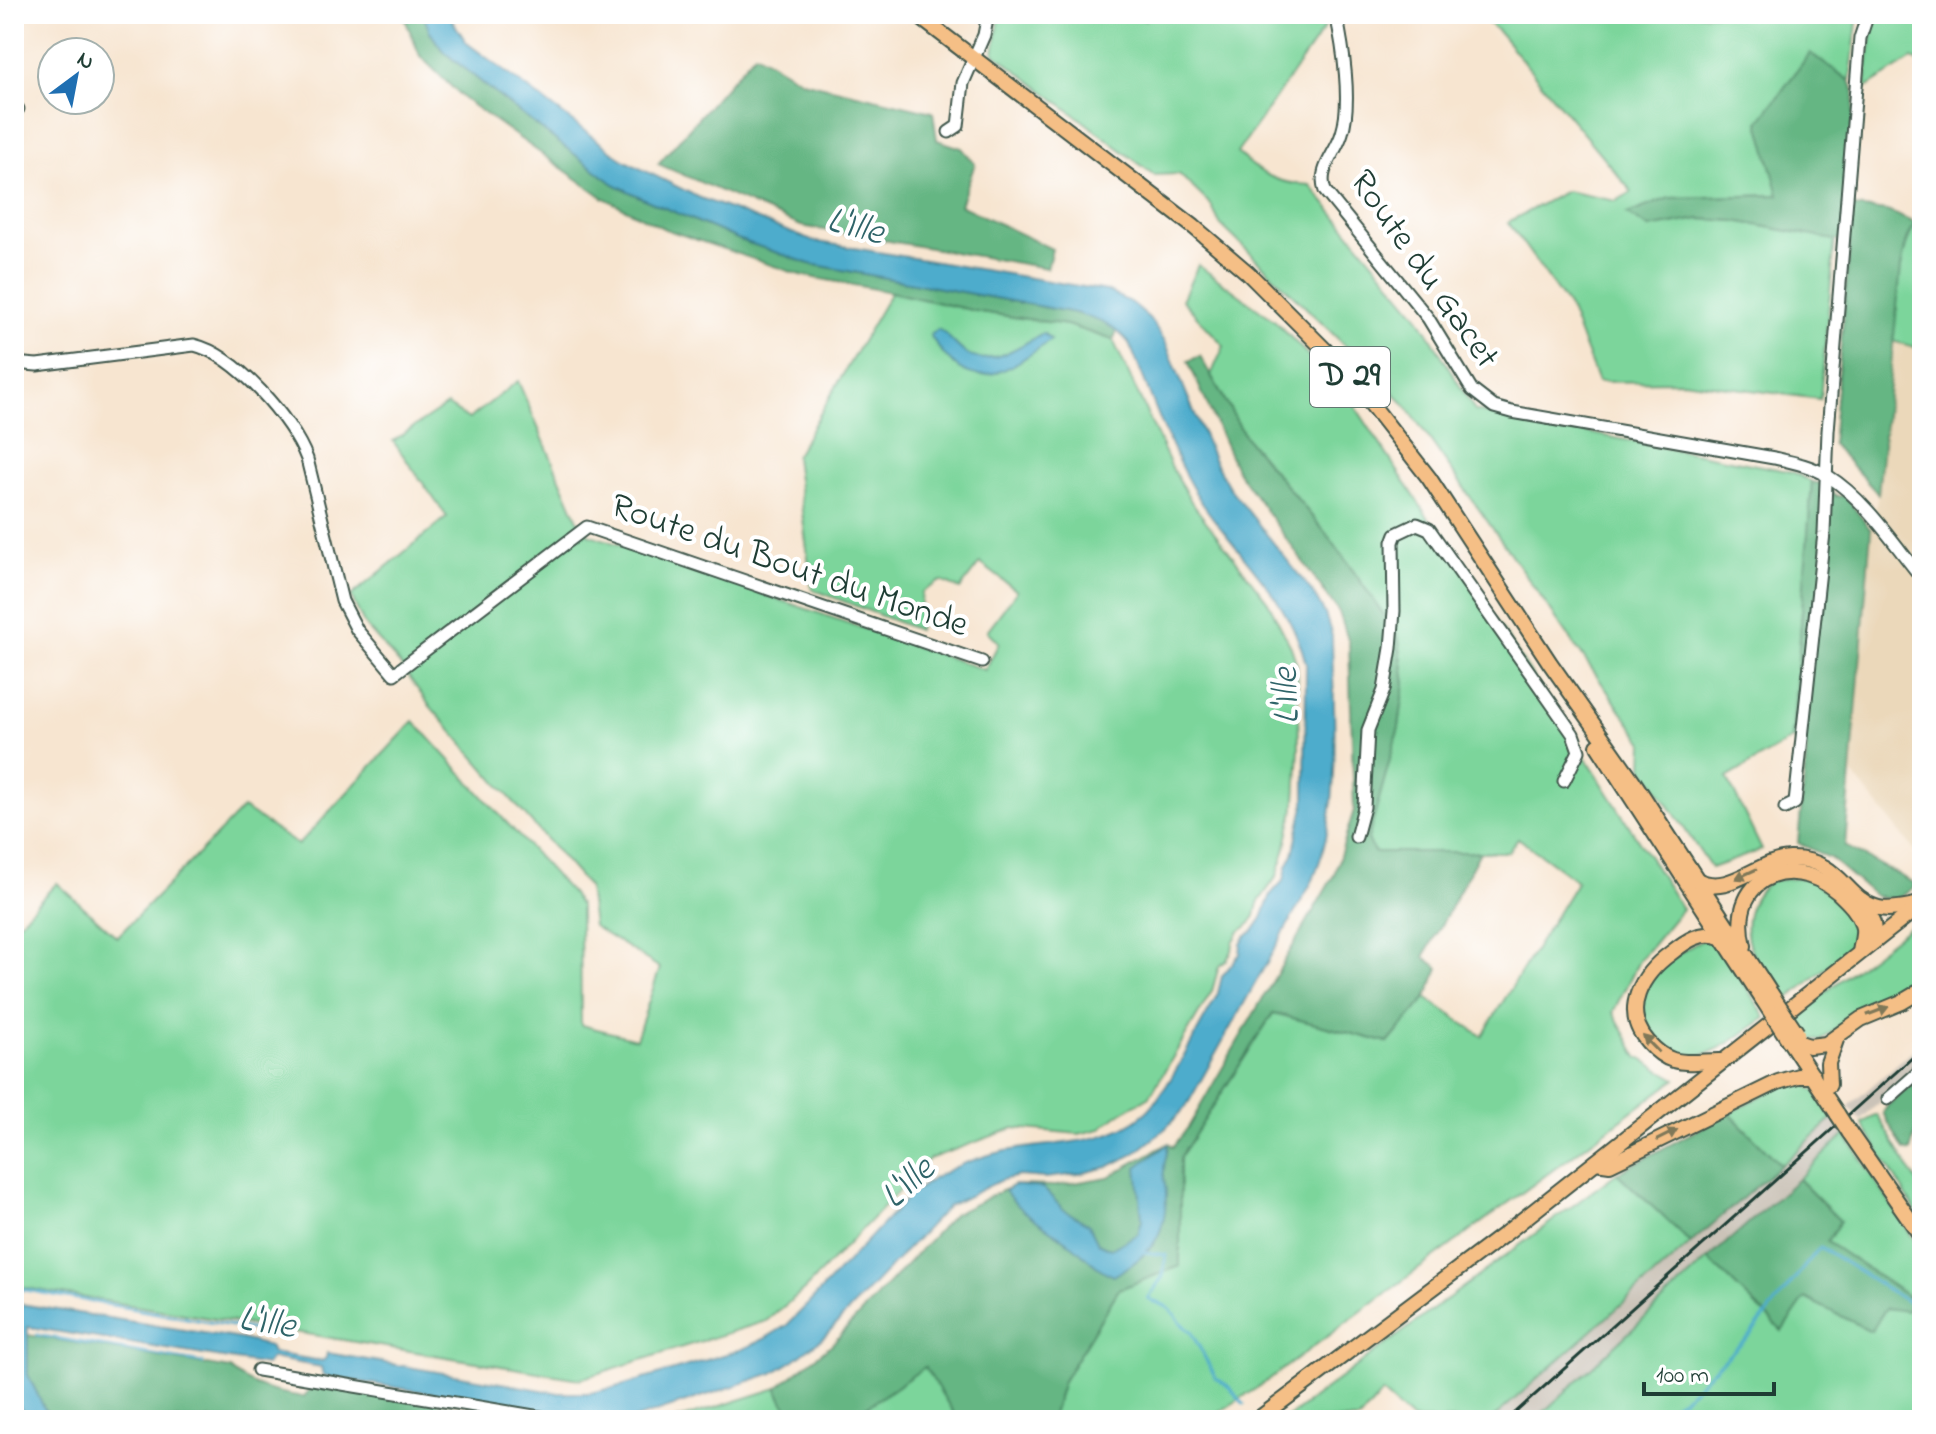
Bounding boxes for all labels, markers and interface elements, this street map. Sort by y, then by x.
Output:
north arrow [36,36,116,116]
text: N [70,44,100,79]
street label: Route du Gacet [1335,160,1511,380]
water label: L'Ille [820,194,892,263]
road number: D 29 [1310,347,1390,407]
street label: Route du Bout du Monde [603,481,976,653]
water label: L'Ille [1259,665,1317,725]
one-way arrow [1734,867,1758,881]
one-way arrow [1866,1005,1890,1017]
one-way arrow [1642,1035,1661,1054]
one-way arrow [1655,1129,1678,1142]
water label: L'Ille [869,1143,950,1224]
water label: L'Ille [235,1292,301,1356]
scale bar [1644,1346,1774,1396]
text: 100 m [1656,1359,1709,1394]

